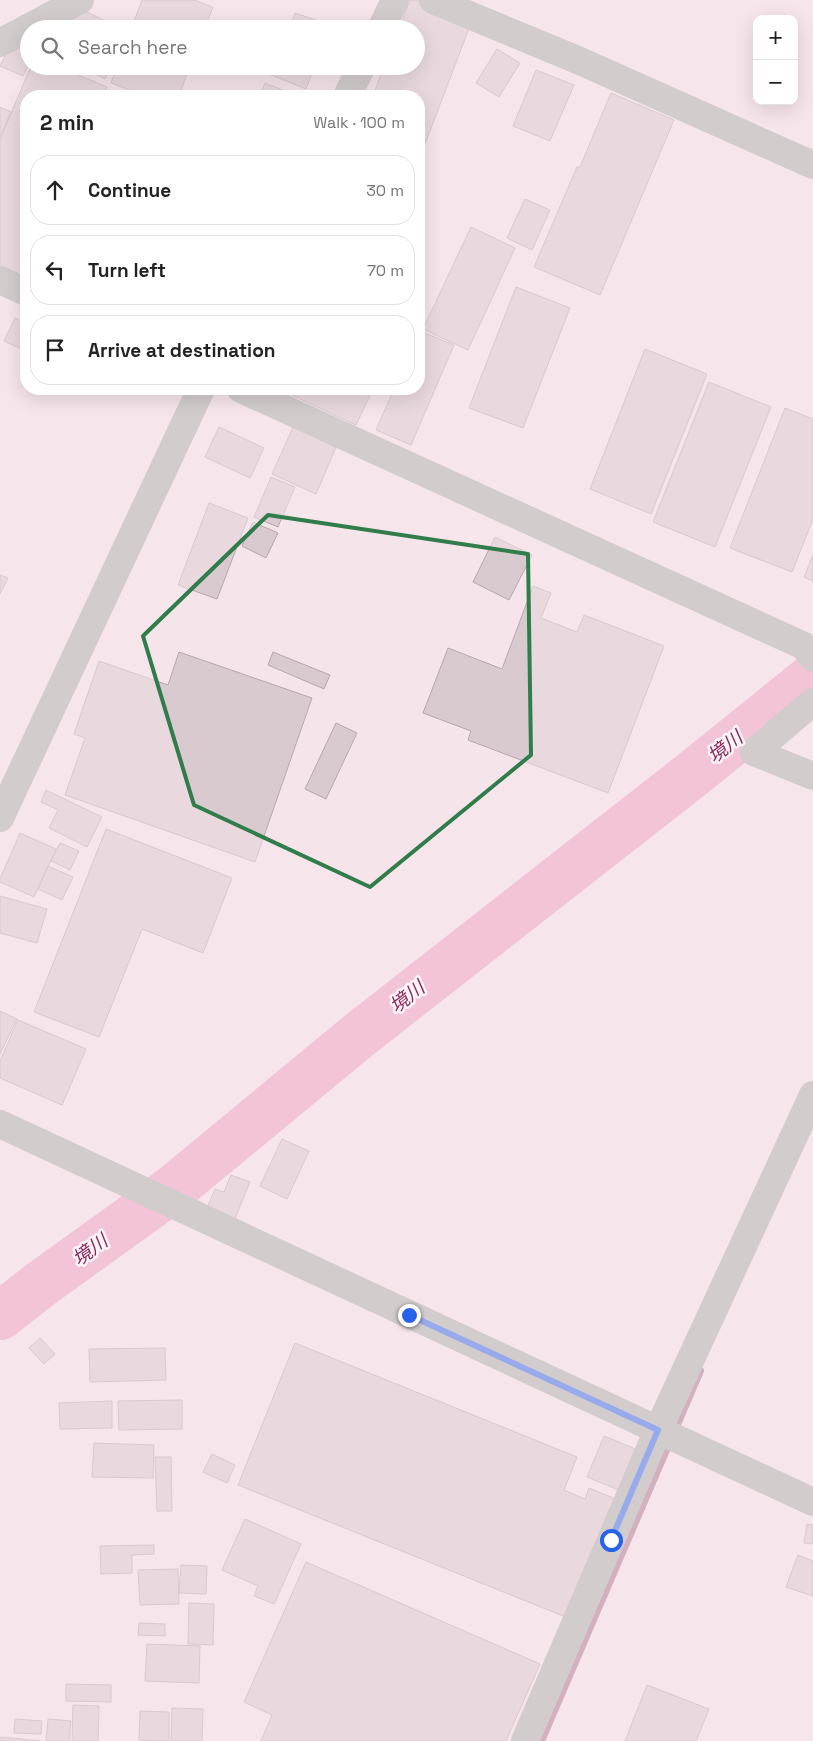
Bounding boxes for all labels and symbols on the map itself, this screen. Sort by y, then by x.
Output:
water label: 境川 [702,724,749,769]
water label: 境川 [384,974,431,1019]
water label: 境川 [67,1228,114,1271]
route end [398,1304,421,1327]
route start [600,1529,623,1552]

